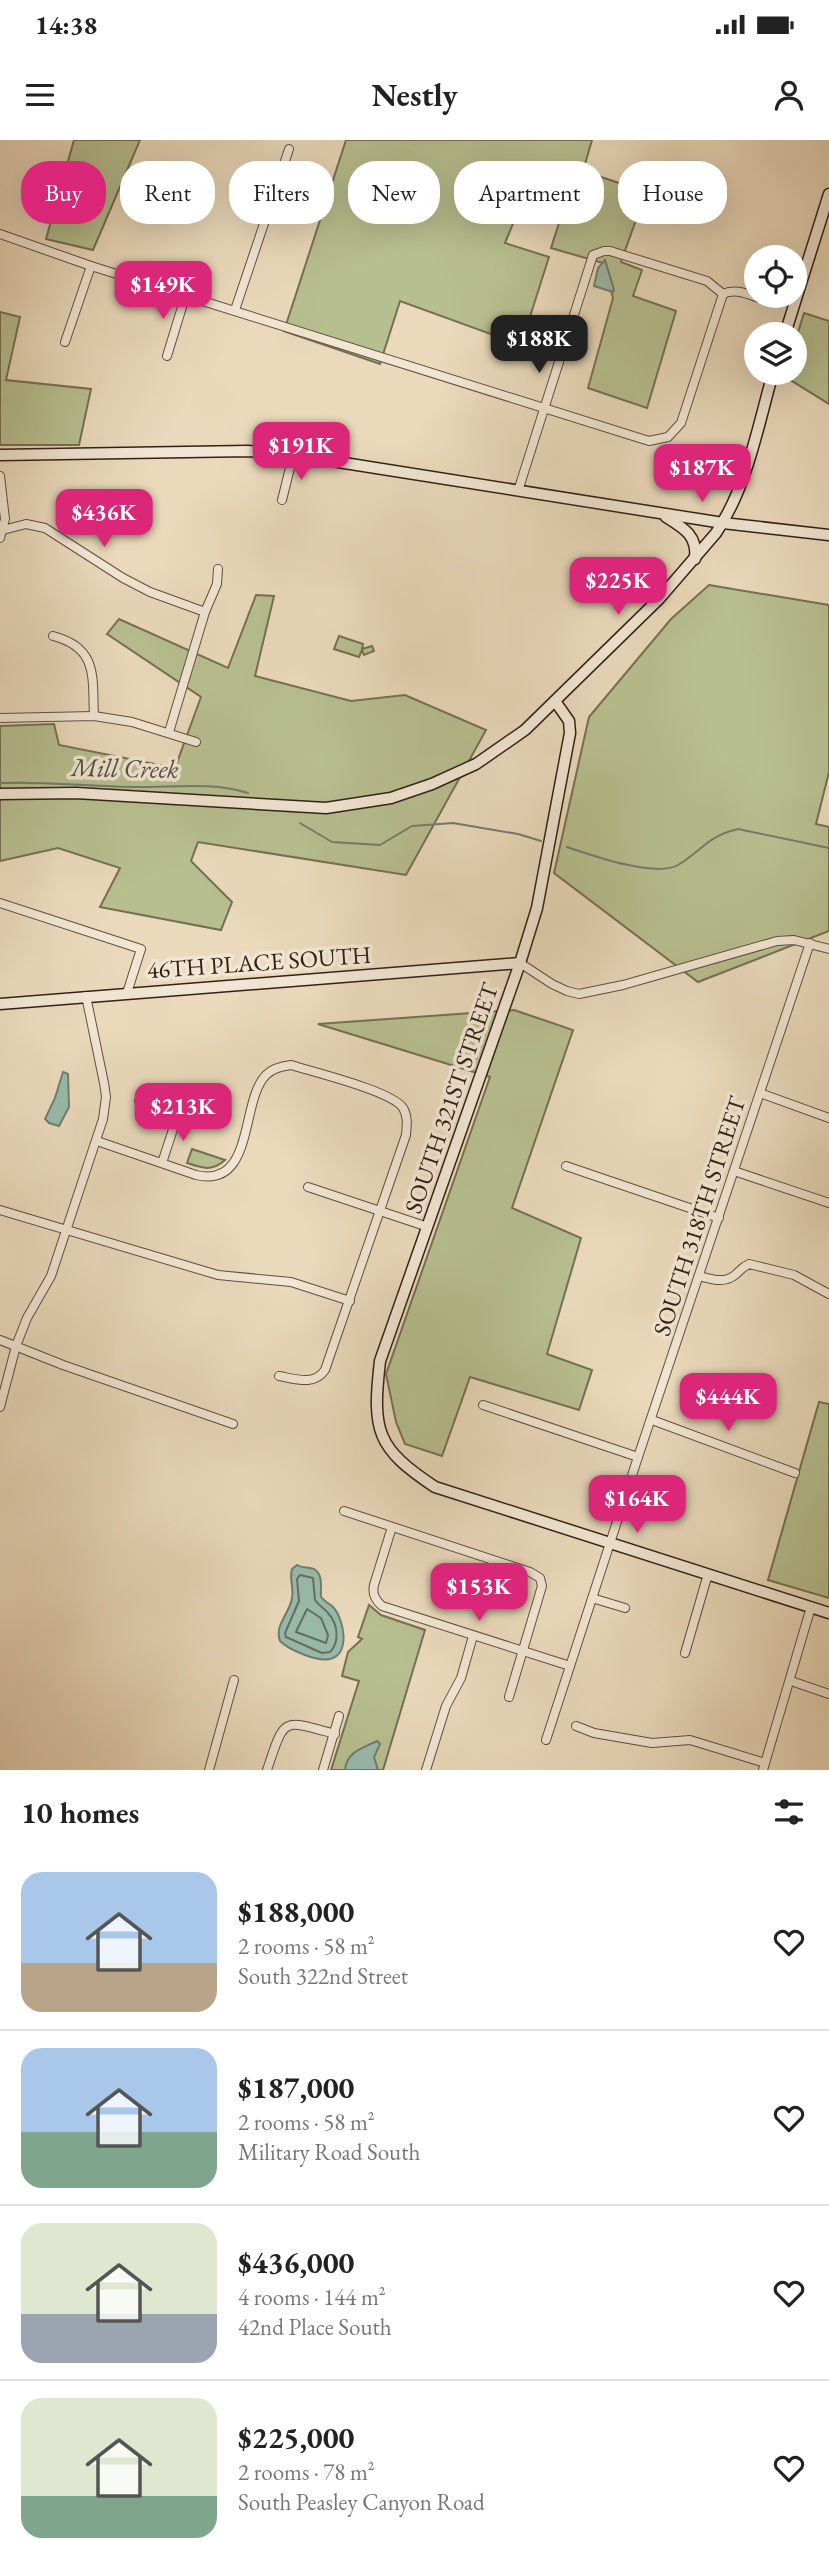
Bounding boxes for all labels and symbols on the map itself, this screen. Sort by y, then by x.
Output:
pin: $149K [114,262,212,321]
pin: $188K [490,316,588,375]
pin: $191K [252,422,350,482]
pin: $187K [653,444,751,504]
pin: $436K [55,490,153,549]
pin: $225K [569,558,667,617]
water label: Mill Creek [69,750,179,786]
street label: 46TH PLACE SOUTH [146,939,372,985]
street label: SOUTH 321ST STREET [397,978,505,1217]
pin: $213K [134,1084,232,1143]
street label: SOUTH 318TH STREET [646,1092,753,1340]
pin: $444K [679,1374,777,1433]
pin: $164K [588,1476,686,1535]
pin: $153K [430,1564,528,1623]

